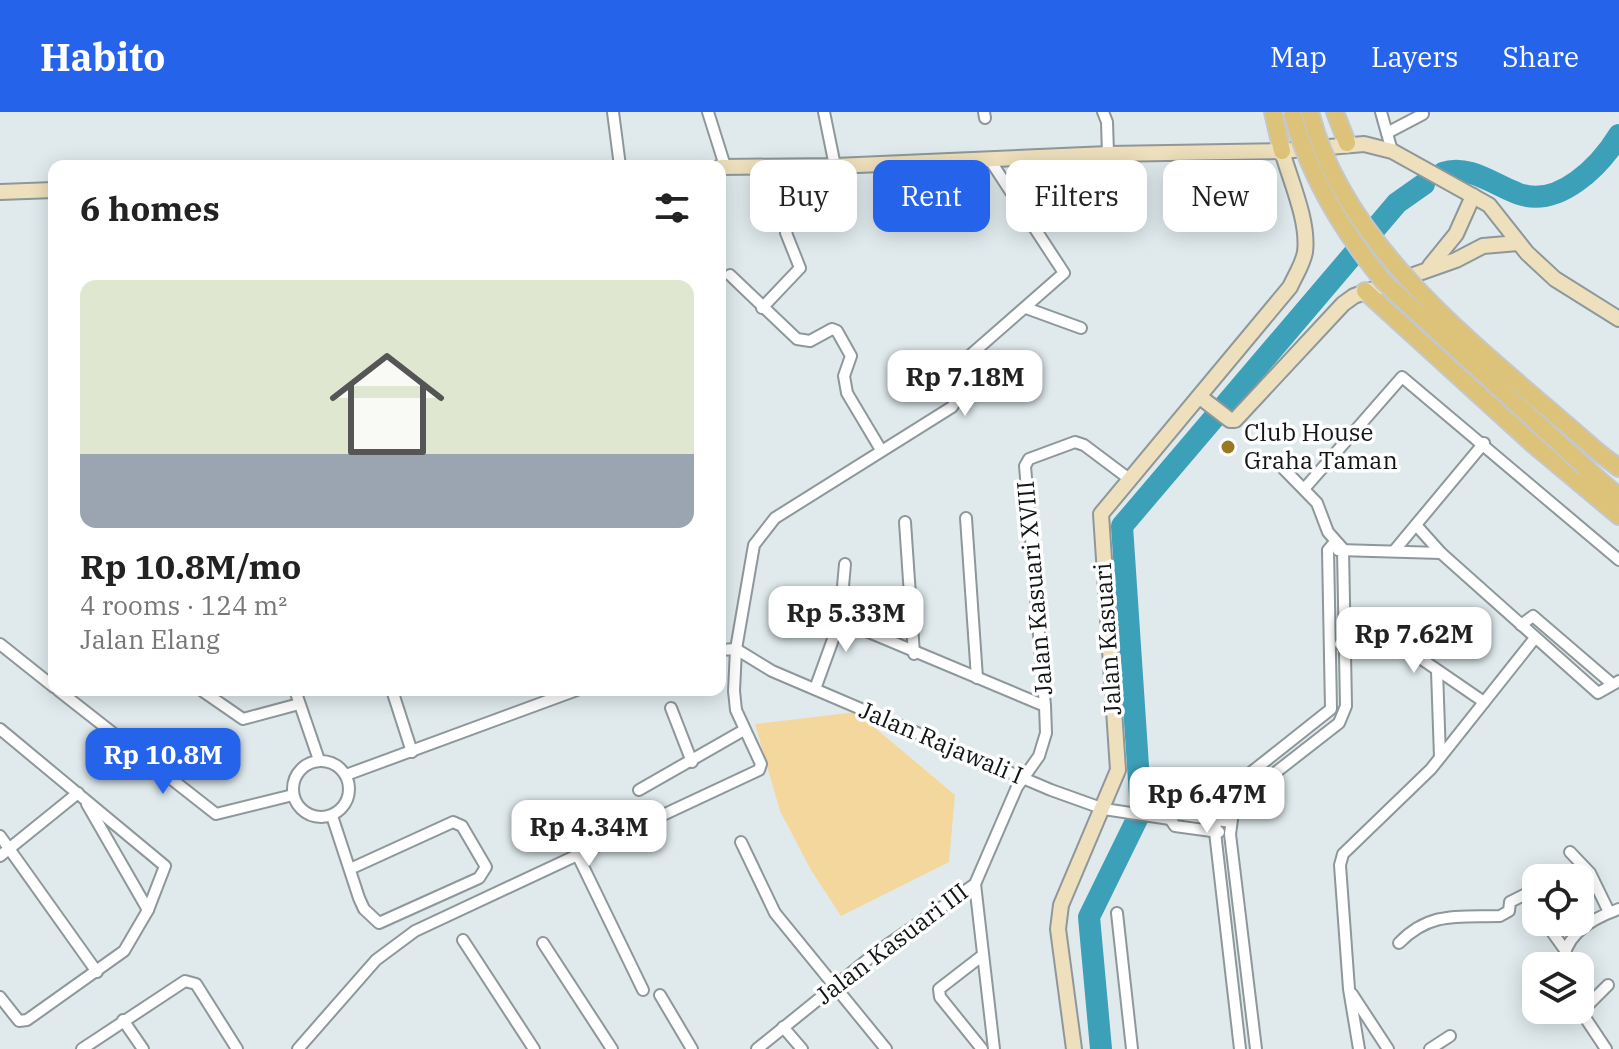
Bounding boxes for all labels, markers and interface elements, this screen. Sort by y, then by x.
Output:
text: Habito [40,32,165,81]
text: Map [1270,38,1327,75]
text: Layers [1371,38,1458,75]
text: Share [1502,38,1579,75]
chip: Buy [750,160,857,232]
chip: Rent [873,160,990,232]
chip: Filters [1006,160,1147,232]
chip: New [1163,160,1277,232]
text: 6 homes [80,186,220,230]
icon: filters [650,186,694,230]
icon: home [315,332,459,476]
pin: Rp 7.18M [882,350,1048,418]
text: Rp 7.18M [905,359,1025,393]
place label: Club House Graha Taman [1244,416,1398,476]
marker: Club House Graha Taman [1219,438,1237,456]
street label: Jalan Kasuari XVIII [1009,479,1059,697]
text: Rp 10.8M/mo [80,544,301,588]
street label: Jalan Kasuari [1086,562,1128,716]
pin: Rp 5.33M [763,586,929,654]
text: 4 rooms · 124 m² [80,588,287,622]
text: Rp 5.33M [786,595,906,629]
pin: Rp 7.62M [1331,607,1497,675]
text: Rp 7.62M [1354,616,1474,650]
text: Jalan Elang [80,622,220,656]
street label: Jalan Rajawali I [855,693,1028,791]
pin: Rp 10.8M [80,728,246,796]
text: Rp 10.8M [103,737,223,771]
pin: Rp 6.47M [1124,767,1290,835]
text: Rp 6.47M [1147,776,1267,810]
pin: Rp 4.34M [506,800,672,868]
text: Rp 4.34M [529,809,649,843]
map controls [1522,864,1594,1024]
button: locate [1522,864,1594,936]
street label: Jalan Kasuari III [809,875,974,1011]
button: layers [1522,952,1594,1024]

